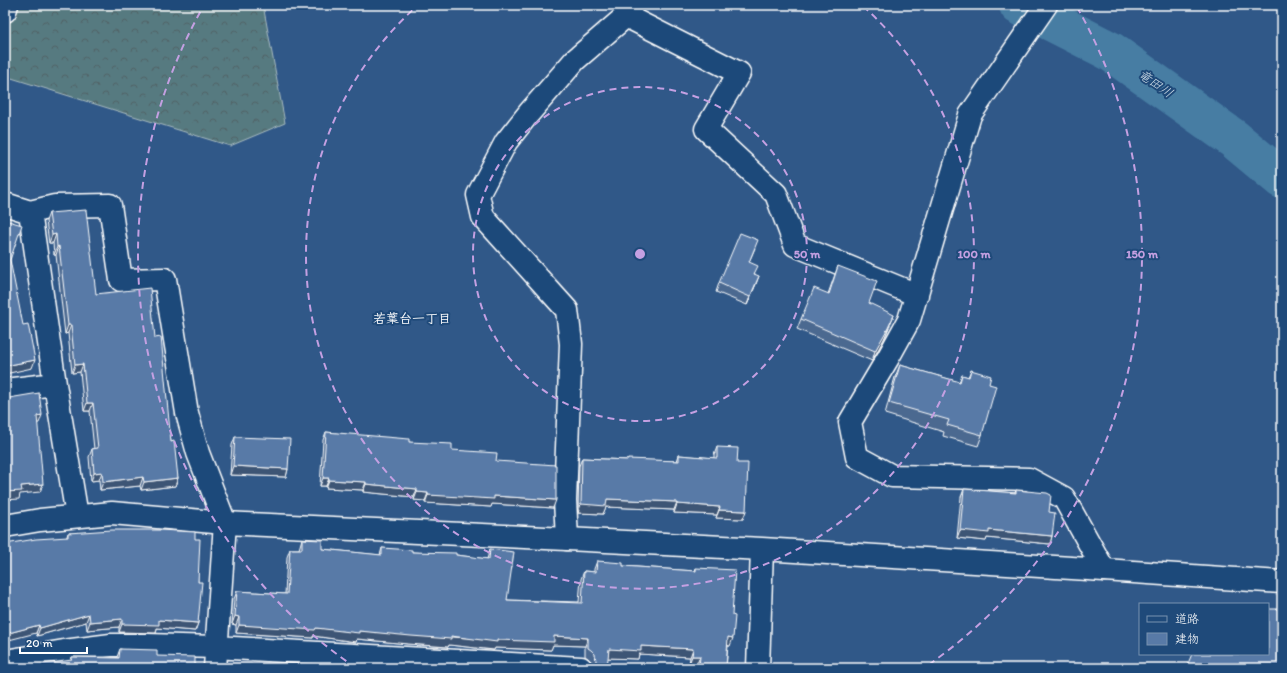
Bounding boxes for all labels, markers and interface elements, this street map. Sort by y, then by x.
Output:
water label: 竜田川 [1135,66,1176,101]
centre of rings [633,247,647,261]
text: 50 m [794,247,821,261]
text: 100 m [957,247,991,261]
text: 150 m [1126,247,1159,261]
district label: 若葉台一丁目 [373,311,451,326]
legend [1139,603,1269,655]
text: 道路 [1175,612,1199,626]
scale bar [20,629,87,655]
text: 建物 [1175,632,1199,646]
text: 20 m [26,636,53,650]

